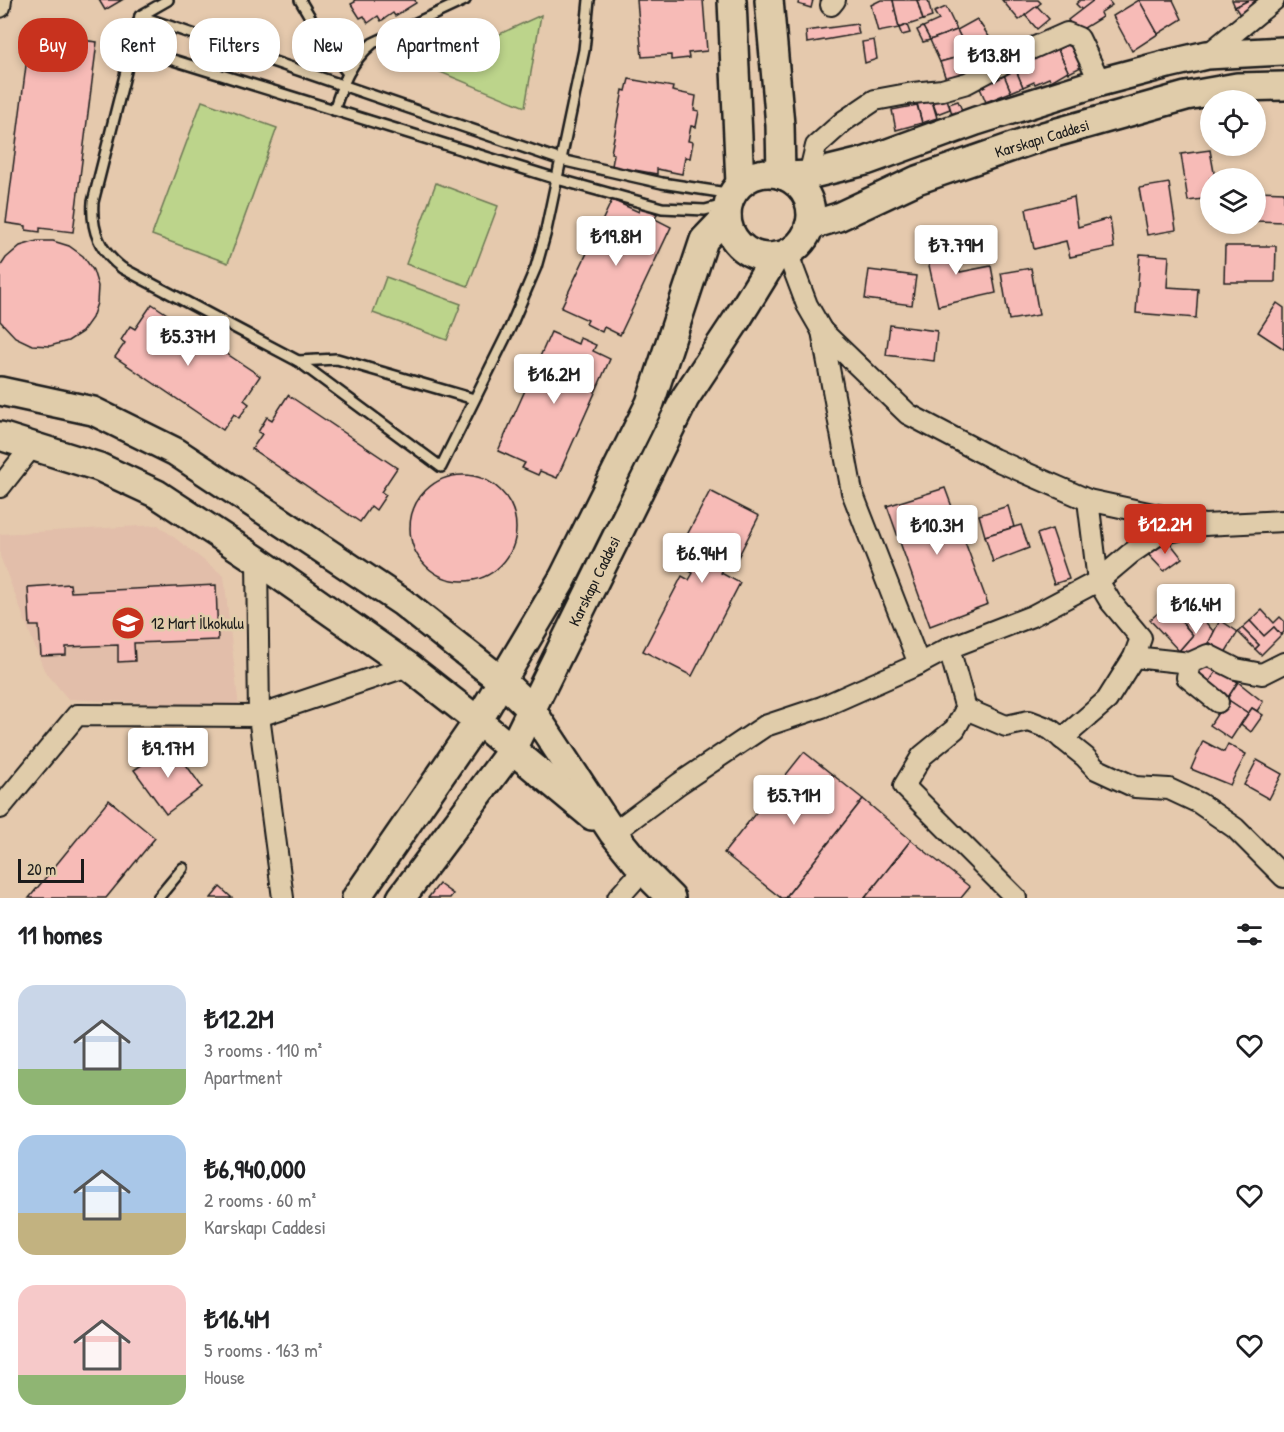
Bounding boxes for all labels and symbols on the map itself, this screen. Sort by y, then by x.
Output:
pin: ₺13.8M [945,35,1043,86]
street label: Karskapı Caddesi [992,113,1092,163]
pin: ₺19.8M [567,216,665,267]
pin: ₺7.79M [907,225,1005,276]
pin: ₺5.37M [139,316,237,367]
pin: ₺16.2M [505,354,603,405]
pin: ₺12.2M [1116,504,1214,555]
pin: ₺10.3M [888,505,986,556]
street label: Karskapı Caddesi [563,532,625,630]
pin: ₺6.94M [653,533,751,584]
pin: ₺16.4M [1147,584,1245,635]
school or university icon: 12 Mart İlkokulu [110,605,146,641]
place label: 12 Mart İlkokulu [151,612,245,634]
pin: ₺9.17M [119,728,217,779]
pin: ₺5.71M [745,775,843,826]
scale bar [18,856,84,884]

